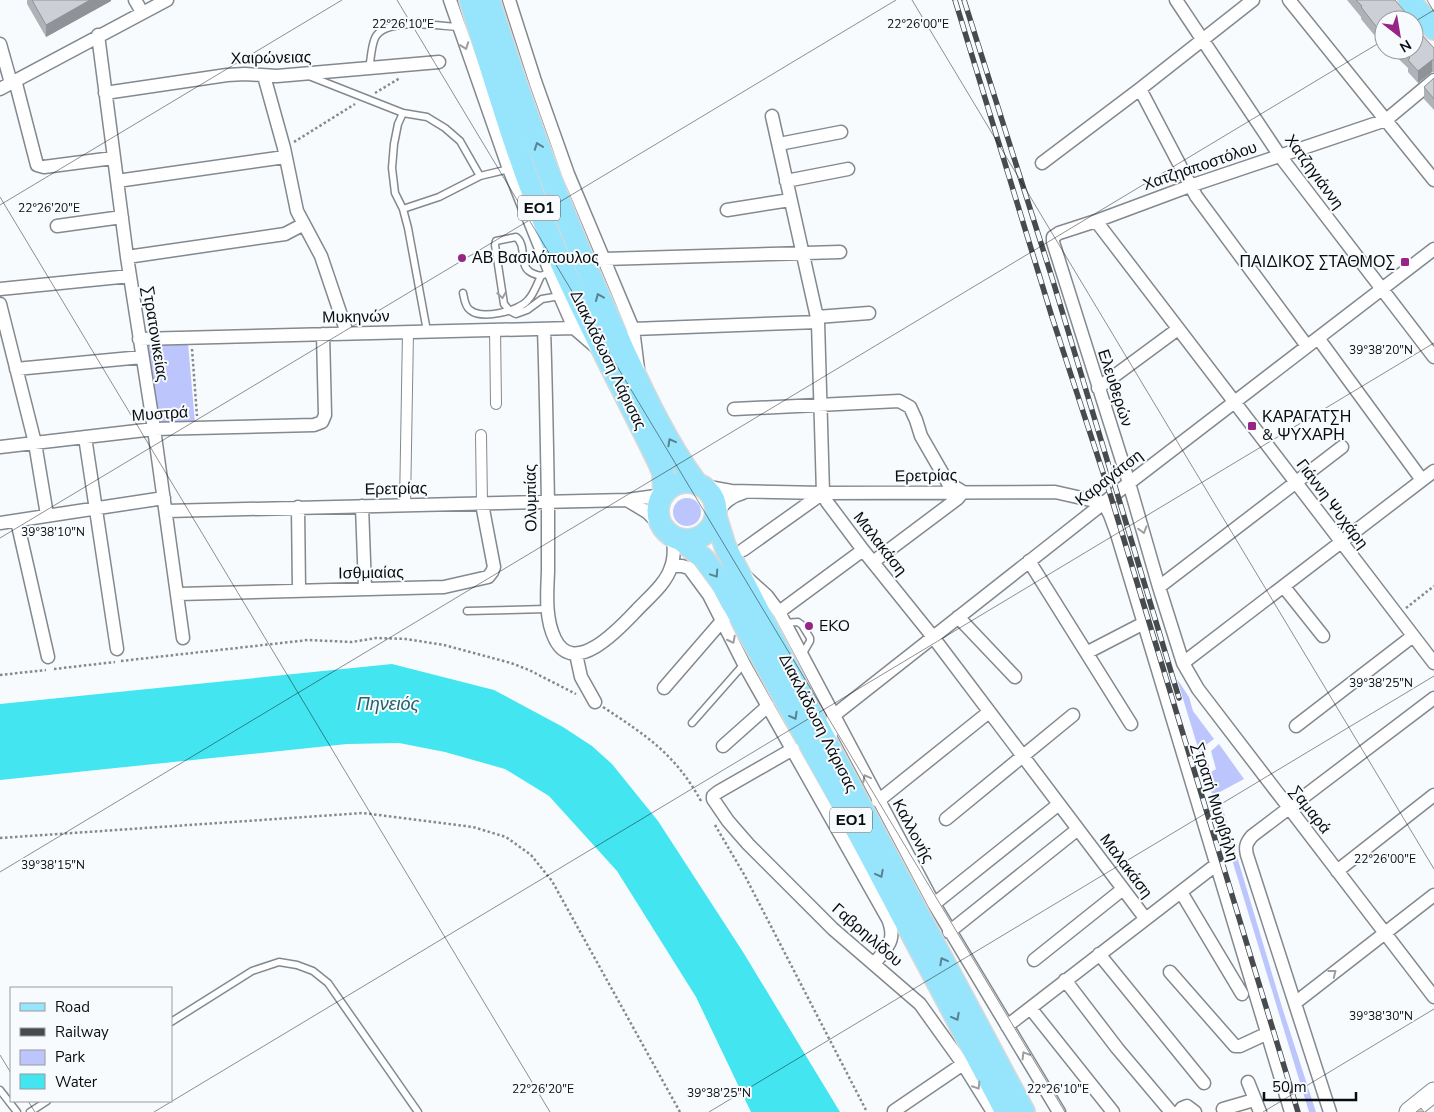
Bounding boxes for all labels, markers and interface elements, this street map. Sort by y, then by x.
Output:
north arrow [1374,10,1424,60]
text: 22°26'10"E [372,16,434,32]
text: 22°26'00"E [887,16,949,32]
text: N [1396,35,1415,57]
one-way arrow [459,41,470,50]
street label: Χαιρώνειας [230,46,312,70]
street label: Χατζηγιάννη [1279,130,1349,214]
street label: Χατζηαποστόλου [1140,136,1260,196]
one-way arrow [534,142,544,151]
road number: ΕΟ1 [518,196,560,220]
text: 22°26'20"E [18,200,80,216]
place label: ΑΒ Βασιλόπουλος [472,247,599,269]
place label: ΠΑΙΔΙΚΟΣ ΣΤΑΘΜΟΣ [1240,251,1395,273]
marker: ΑΒ Βασιλόπουλος [456,252,468,264]
marker: ΠΑΙΔΙΚΟΣ ΣΤΑΘΜΟΣ [1399,256,1411,268]
street label: Στρατονικείας [137,285,173,384]
street label: Διακλάδωση Λάρισας [565,286,652,434]
one-way arrow [497,290,507,299]
one-way arrow [595,293,606,302]
street label: Μυκηνών [322,305,390,329]
text: 39°38'20"N [1349,342,1413,358]
street label: Ελευθερών [1092,346,1138,430]
street label: Μυστρά [131,401,189,427]
place label: ΚΑΡΑΓΑΤΣΗ & ΨΥΧΑΡΗ [1262,406,1351,446]
marker: ΚΑΡΑΓΑΤΣΗ & ΨΥΧΑΡΗ [1246,420,1258,432]
one-way arrow [667,439,677,448]
street label: Καραγάτση [1071,445,1147,511]
street label: Γιάννη Ψυχάρη [1291,455,1373,553]
street label: Ολυμπίας [519,464,543,532]
street label: Ερετρίας [894,464,958,488]
street label: Ερετρίας [364,477,428,501]
street label: Μαλακάση [848,508,912,580]
text: 39°38'10"N [21,524,85,540]
one-way arrow [1137,525,1147,533]
street label: Ισθμιαίας [338,561,404,585]
one-way arrow [709,568,718,577]
place label: EKO [819,615,850,637]
marker: EKO [803,620,815,632]
one-way arrow [726,634,736,643]
street label: Διακλάδωση Λάρισας [773,650,863,796]
text: 39°38'25"N [1349,675,1413,691]
water label: Πηνειός [357,692,420,716]
one-way arrow [788,711,798,720]
street label: Στρατή Μυριβήλη [1186,740,1244,864]
one-way arrow [862,774,872,783]
street label: Σαμαρά [1284,781,1336,839]
street label: Καλλoνής [887,795,939,867]
road number: ΕΟ1 [830,808,872,832]
street label: Μαλακάση [1095,829,1157,903]
text: 22°26'00"E [1354,851,1416,867]
text: 39°38'15"N [21,857,85,873]
one-way arrow [874,869,884,878]
street label: Γαβρηιλίδου [827,898,907,972]
one-way arrow [940,957,950,966]
one-way arrow [1327,971,1336,979]
legend [10,987,172,1102]
text: Road [55,997,90,1017]
text: 39°38'30"N [1349,1008,1413,1024]
one-way arrow [950,1012,960,1021]
text: Railway [55,1022,109,1042]
text: Park [55,1047,85,1067]
one-way arrow [1021,1052,1031,1061]
scale bar [1264,1070,1356,1102]
text: Water [55,1072,98,1092]
text: 50 m [1272,1077,1307,1097]
text: 22°26'20"E [512,1081,574,1097]
one-way arrow [970,1081,980,1090]
text: 22°26'10"E [1027,1081,1089,1097]
text: 39°38'25"N [687,1085,751,1101]

